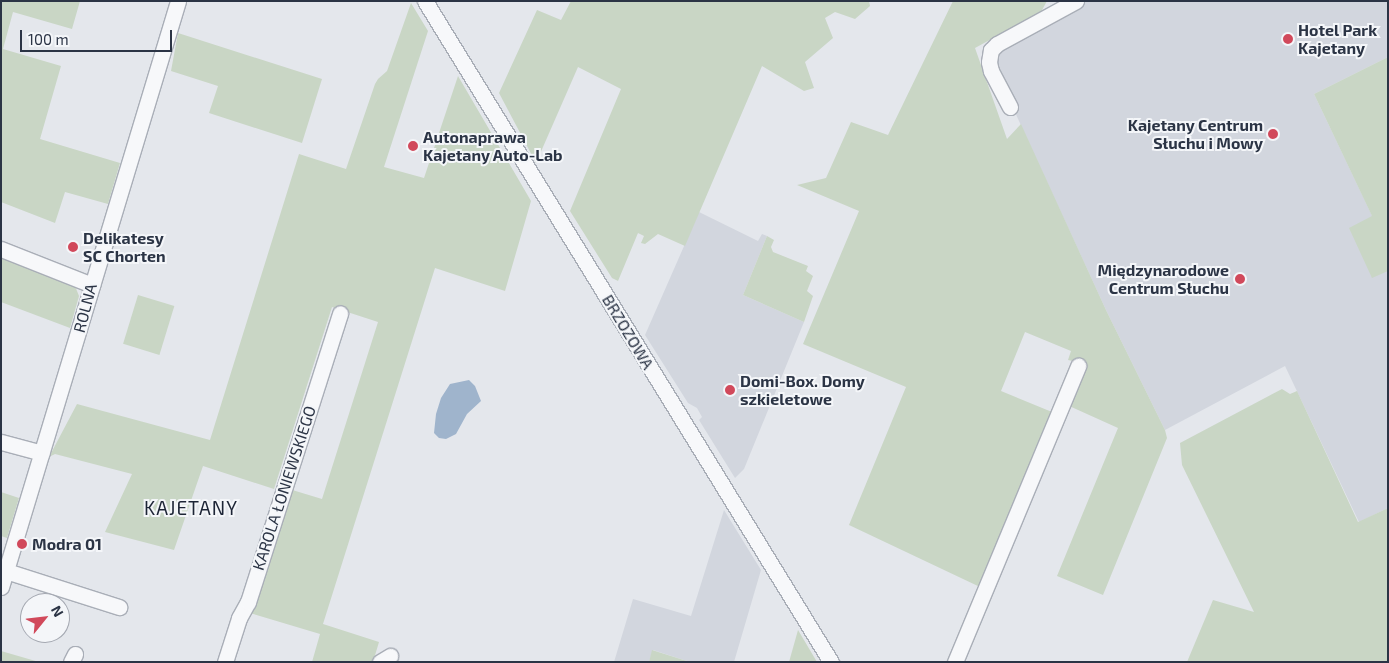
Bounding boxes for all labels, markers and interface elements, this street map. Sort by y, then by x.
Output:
scale bar [22,20,175,52]
place label: Hotel Park Kajetany [1298,20,1377,58]
text: 100 m [28,30,69,48]
marker: Hotel Park Kajetany [1282,33,1294,45]
place label: Kajetany Centrum Słuchu i Mowy [1127,115,1263,153]
place label: Autonaprawa Kajetany Auto-Lab [423,127,563,165]
marker: Kajetany Centrum Słuchu i Mowy [1267,128,1279,140]
marker: Autonaprawa Kajetany Auto-Lab [407,140,419,152]
place label: Delikatesy SC Chorten [83,228,166,266]
marker: Delikatesy SC Chorten [67,241,79,253]
place label: Międzynarodowe Centrum Słuchu [1098,260,1229,298]
marker: Międzynarodowe Centrum Słuchu [1233,272,1247,286]
street label: ROLNA [69,281,101,335]
street label: BRZOZOWA [598,291,658,373]
place label: Domi-Box. Domy szkieletowe [740,371,865,409]
marker: Domi-Box. Domy szkieletowe [724,384,736,396]
street label: KAROLA ŁONIEWSKIEGO [248,403,320,573]
district label: KAJETANY [143,497,239,519]
place label: Modra 01 [32,534,102,554]
marker: Modra 01 [16,538,28,550]
north arrow [20,593,70,643]
text: N [48,602,68,620]

